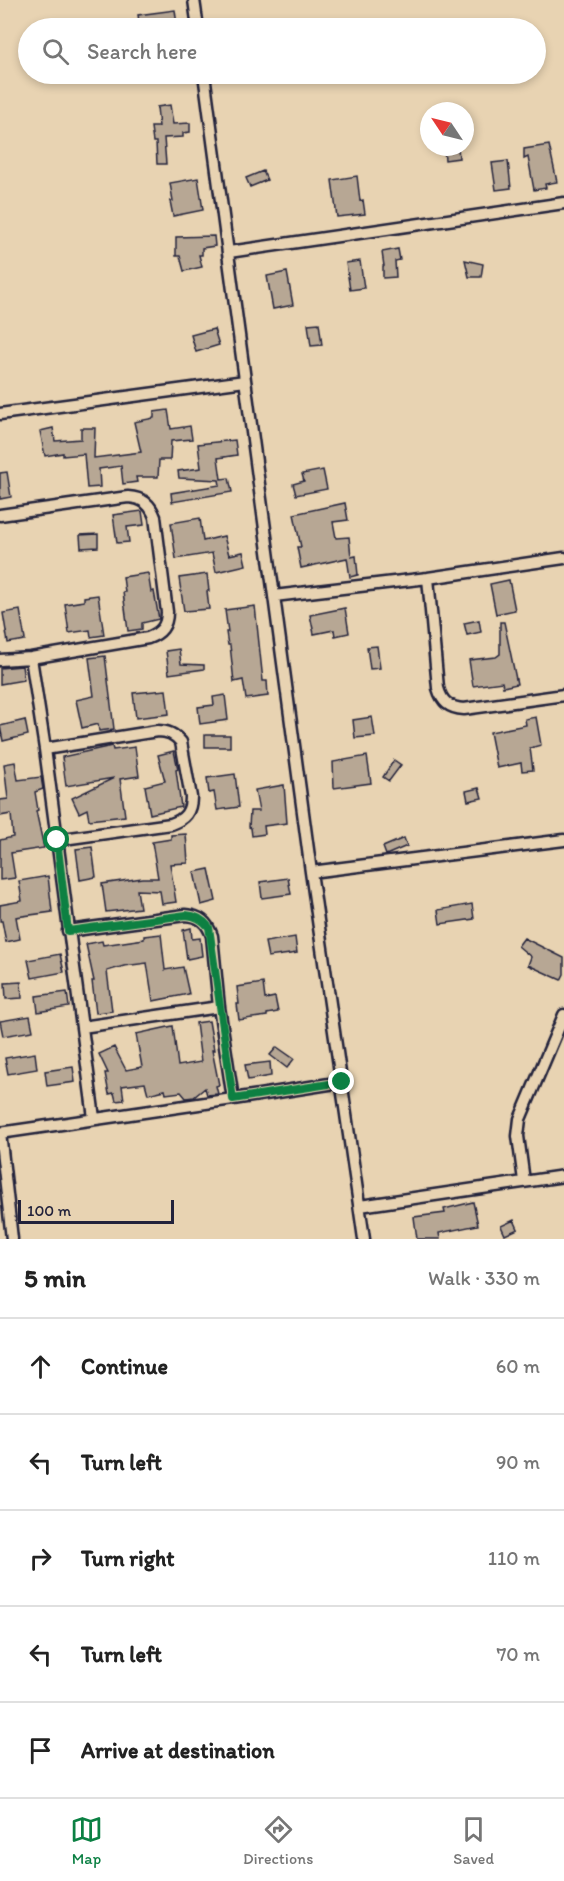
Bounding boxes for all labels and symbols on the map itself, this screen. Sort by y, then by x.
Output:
north arrow [420,102,474,156]
route start [43,826,69,852]
route end [328,1068,354,1094]
scale bar [18,1197,174,1224]

